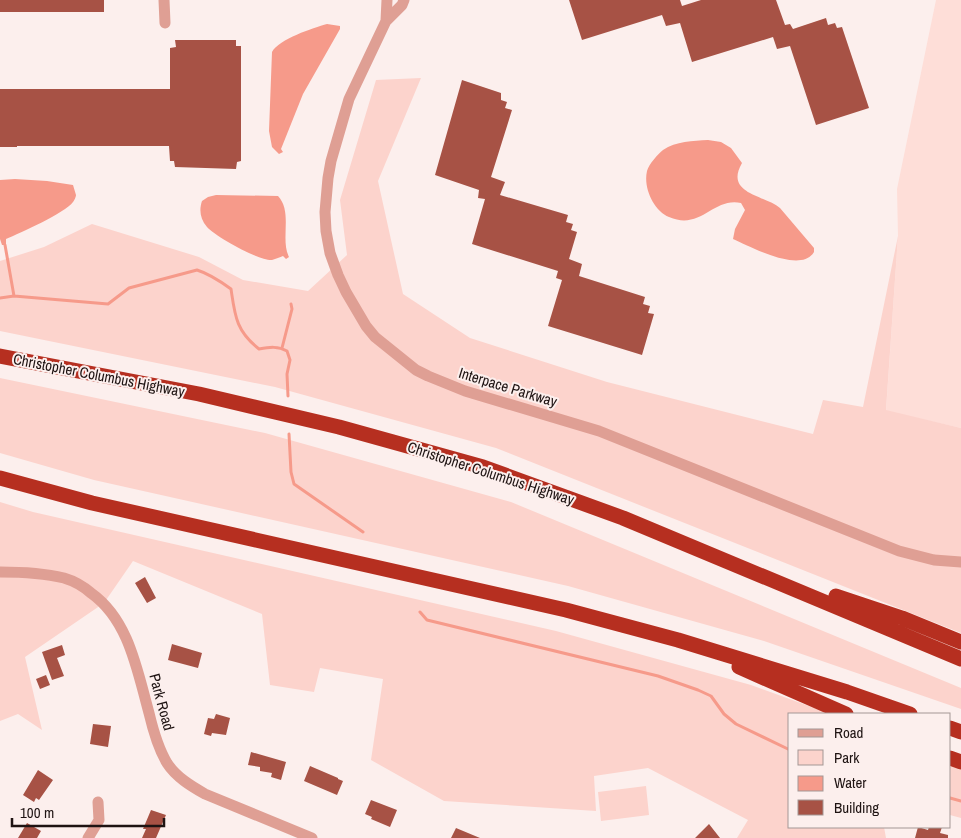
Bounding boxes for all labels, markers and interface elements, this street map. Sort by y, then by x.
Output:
street label: Christopher Columbus Highway [11,348,187,402]
street label: Interpace Parkway [456,362,561,412]
street label: Christopher Columbus Highway [405,436,578,510]
street label: Park Road [144,671,180,733]
legend [788,713,951,828]
text: Road [834,722,863,743]
text: Park [834,747,860,768]
text: Water [834,772,866,793]
scale bar [12,796,165,828]
text: Building [834,797,879,818]
text: 100 m [20,802,54,823]

